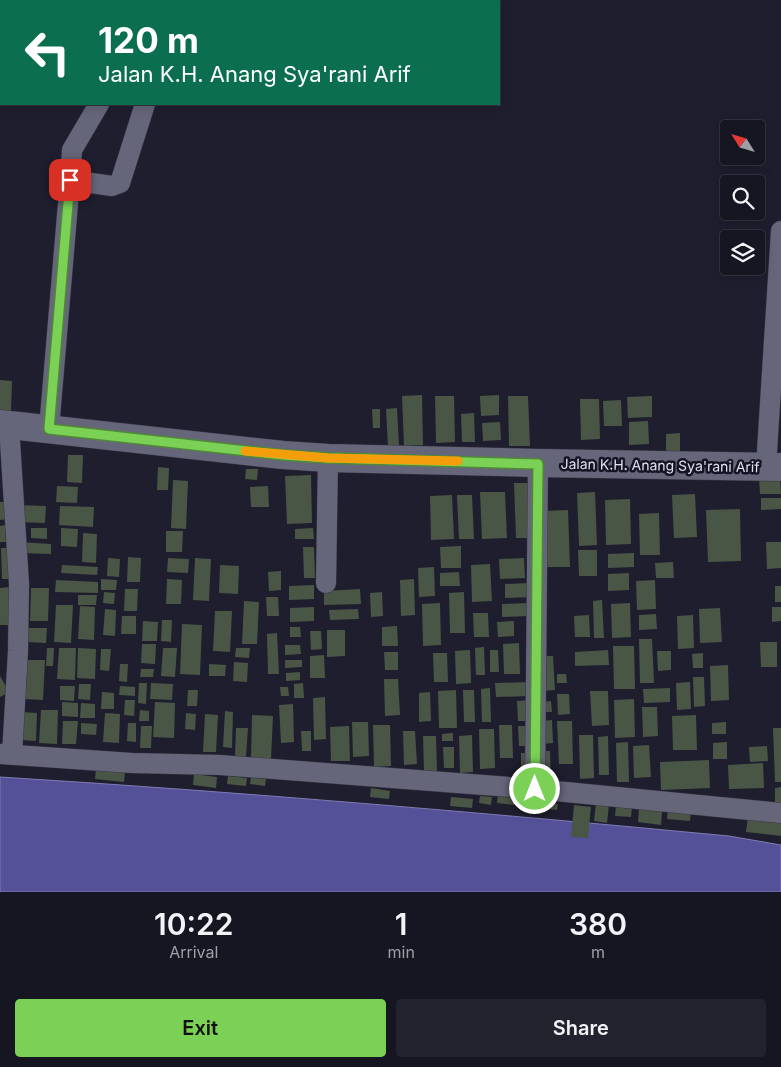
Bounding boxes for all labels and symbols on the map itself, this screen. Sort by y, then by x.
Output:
north arrow [720,120,765,165]
pin [49,159,91,201]
street label: Jalan K.H. Anang Sya'rani Arif [560,455,760,475]
position arrow [508,762,560,814]

